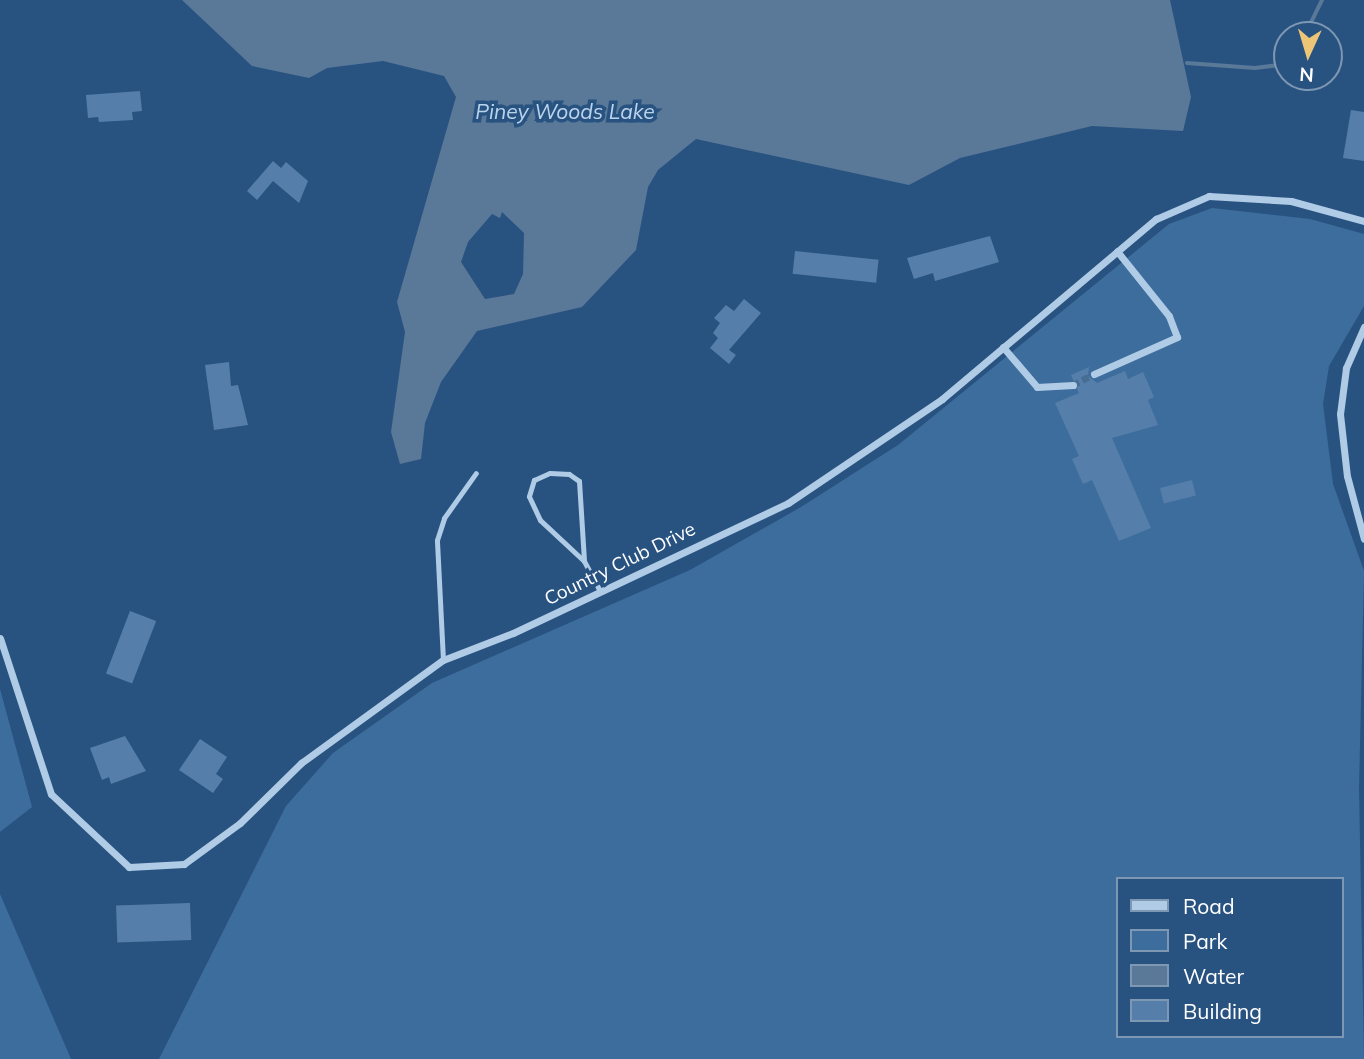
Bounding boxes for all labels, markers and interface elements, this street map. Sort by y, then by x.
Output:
north arrow [1273,21,1343,91]
text: N [1299,62,1315,87]
water label: Piney Woods Lake [475,98,655,124]
street label: Country Club Drive [541,518,699,610]
legend [1116,877,1343,1038]
text: Road [1183,893,1234,919]
text: Park [1183,928,1227,954]
text: Water [1183,963,1244,989]
text: Building [1183,998,1262,1024]

